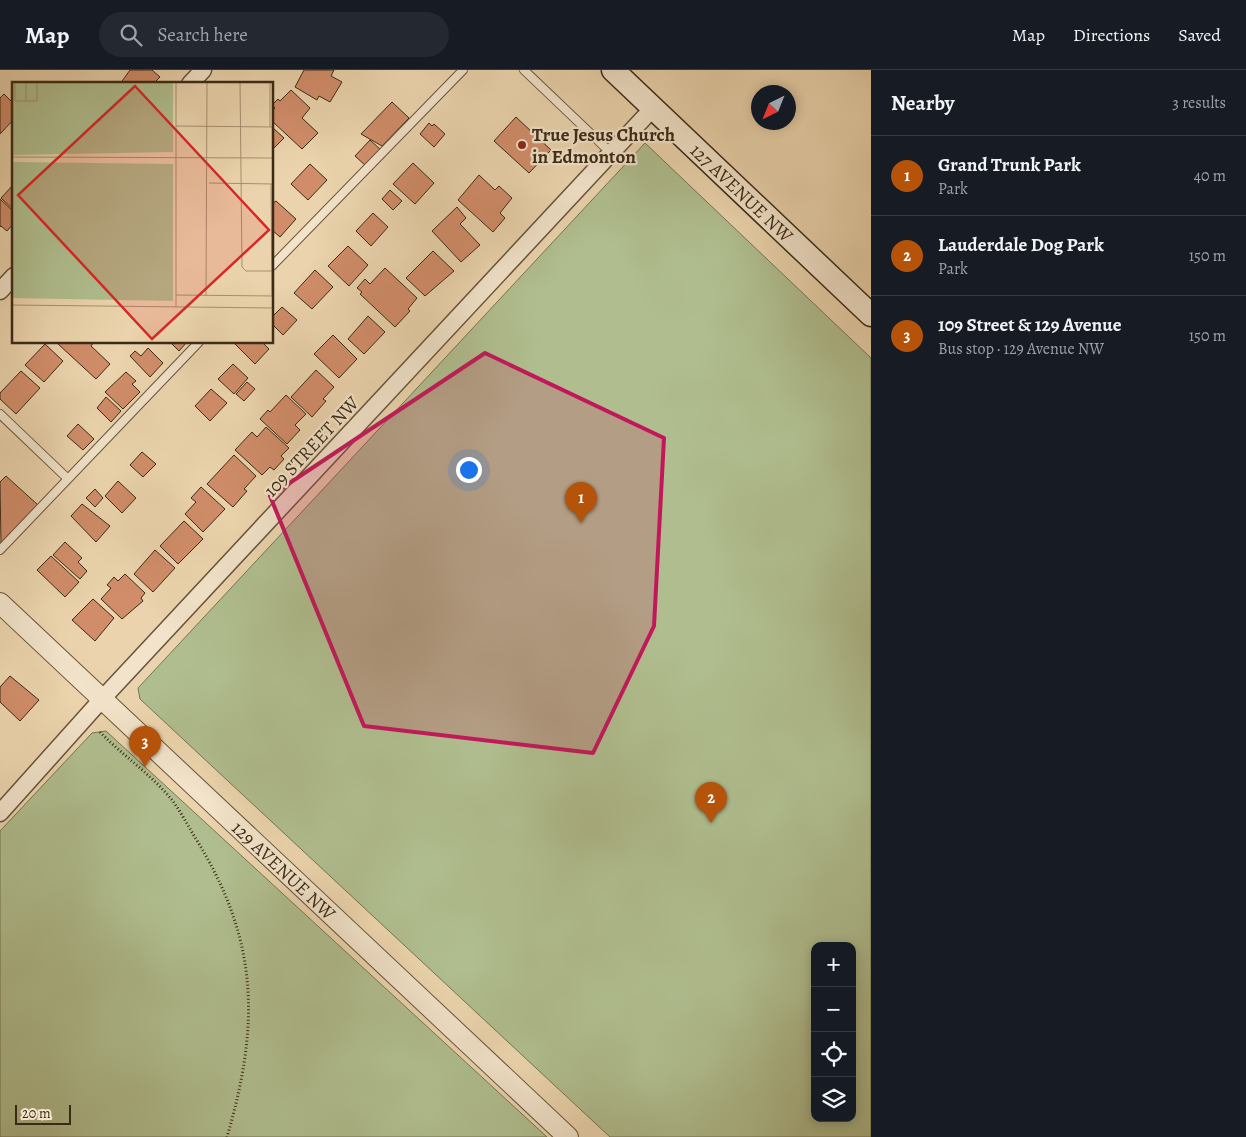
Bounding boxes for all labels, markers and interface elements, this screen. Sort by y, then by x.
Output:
search box [99,12,449,57]
text: Map [25,19,69,51]
icon: search [117,21,145,49]
text: Search here [157,22,248,48]
text: Map [1012,23,1045,47]
text: Directions [1073,23,1150,47]
text: Saved [1178,23,1221,47]
inset map [12,82,274,344]
north arrow [751,85,796,130]
text: Nearby [891,89,954,117]
text: 3 results [1172,92,1226,114]
place label: True Jesus Church in Edmonton [532,122,675,170]
street label: 127 AVENUE NW [684,138,799,249]
marker: True Jesus Church in Edmonton [516,139,528,151]
text: Grand Trunk Park [938,152,1081,178]
text: 1 [904,165,910,187]
text: 40 m [1194,165,1226,187]
text: Park [938,178,968,200]
text: Lauderdale Dog Park [938,232,1104,258]
text: 2 [903,245,911,267]
text: 150 m [1189,245,1226,267]
text: Park [938,258,968,280]
text: 109 Street & 129 Avenue [938,312,1121,338]
text: 3 [904,325,910,347]
text: 150 m [1189,325,1226,347]
text: Bus stop · 129 Avenue NW [938,338,1104,360]
street label: 109 STREET NW [258,390,365,503]
your location [456,457,482,483]
pin: 1 [565,482,597,523]
pin: 3 [129,726,161,767]
pin: 2 [695,782,727,823]
street label: 129 AVENUE NW [226,815,341,926]
map controls [811,942,856,1122]
button: + [811,942,856,987]
button: − [811,987,856,1032]
button: locate [811,1032,856,1077]
button: layers [811,1077,856,1122]
scale bar [15,1102,71,1125]
text: 20 m [22,1104,51,1123]

